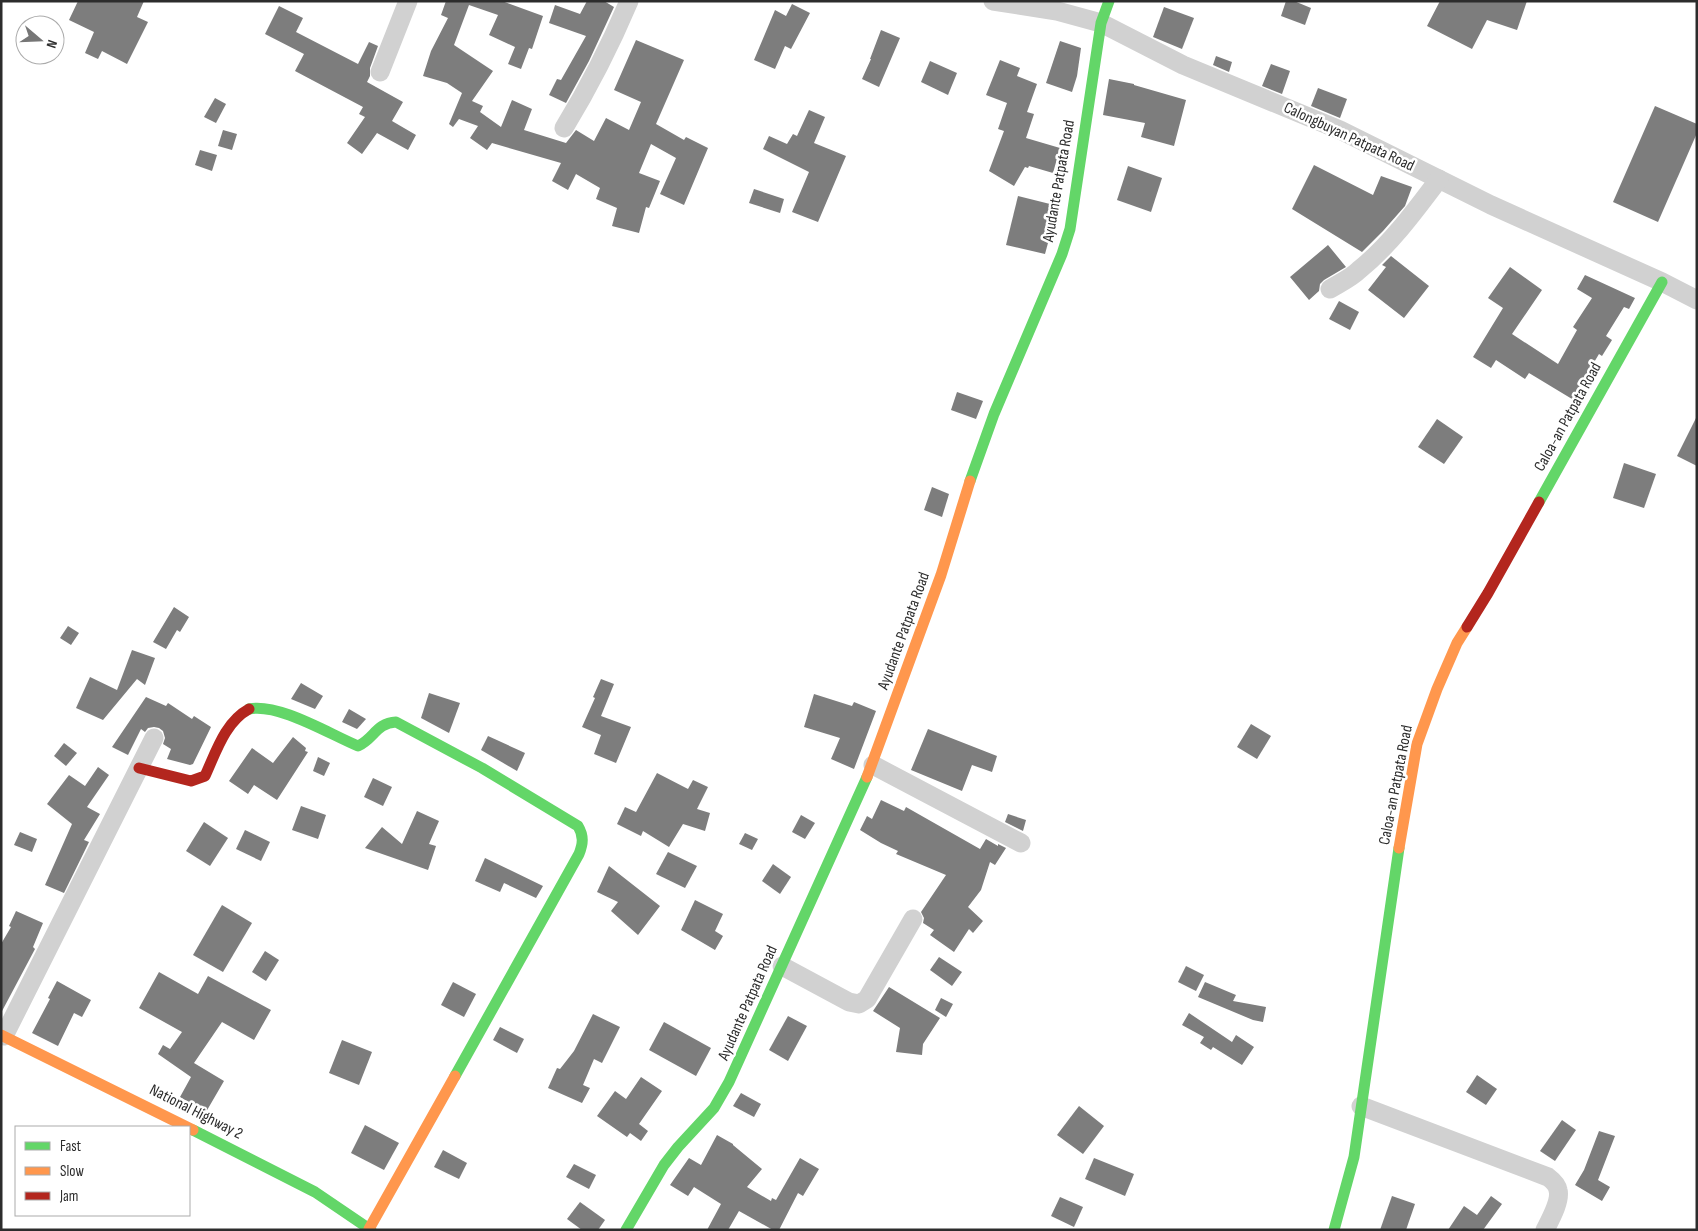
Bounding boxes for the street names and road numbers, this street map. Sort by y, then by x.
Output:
street label: Calongbuyan Patpata Road [1281,98,1417,176]
street label: Ayudante Patpata Road [1039,119,1079,244]
street label: Caloa-an Patpata Road [1530,359,1606,475]
street label: Ayudante Patpata Road [874,570,934,693]
street label: Caloa-an Patpata Road [1375,724,1417,846]
street label: Ayudante Patpata Road [714,943,782,1064]
street label: National Highway 2 [146,1080,246,1144]

